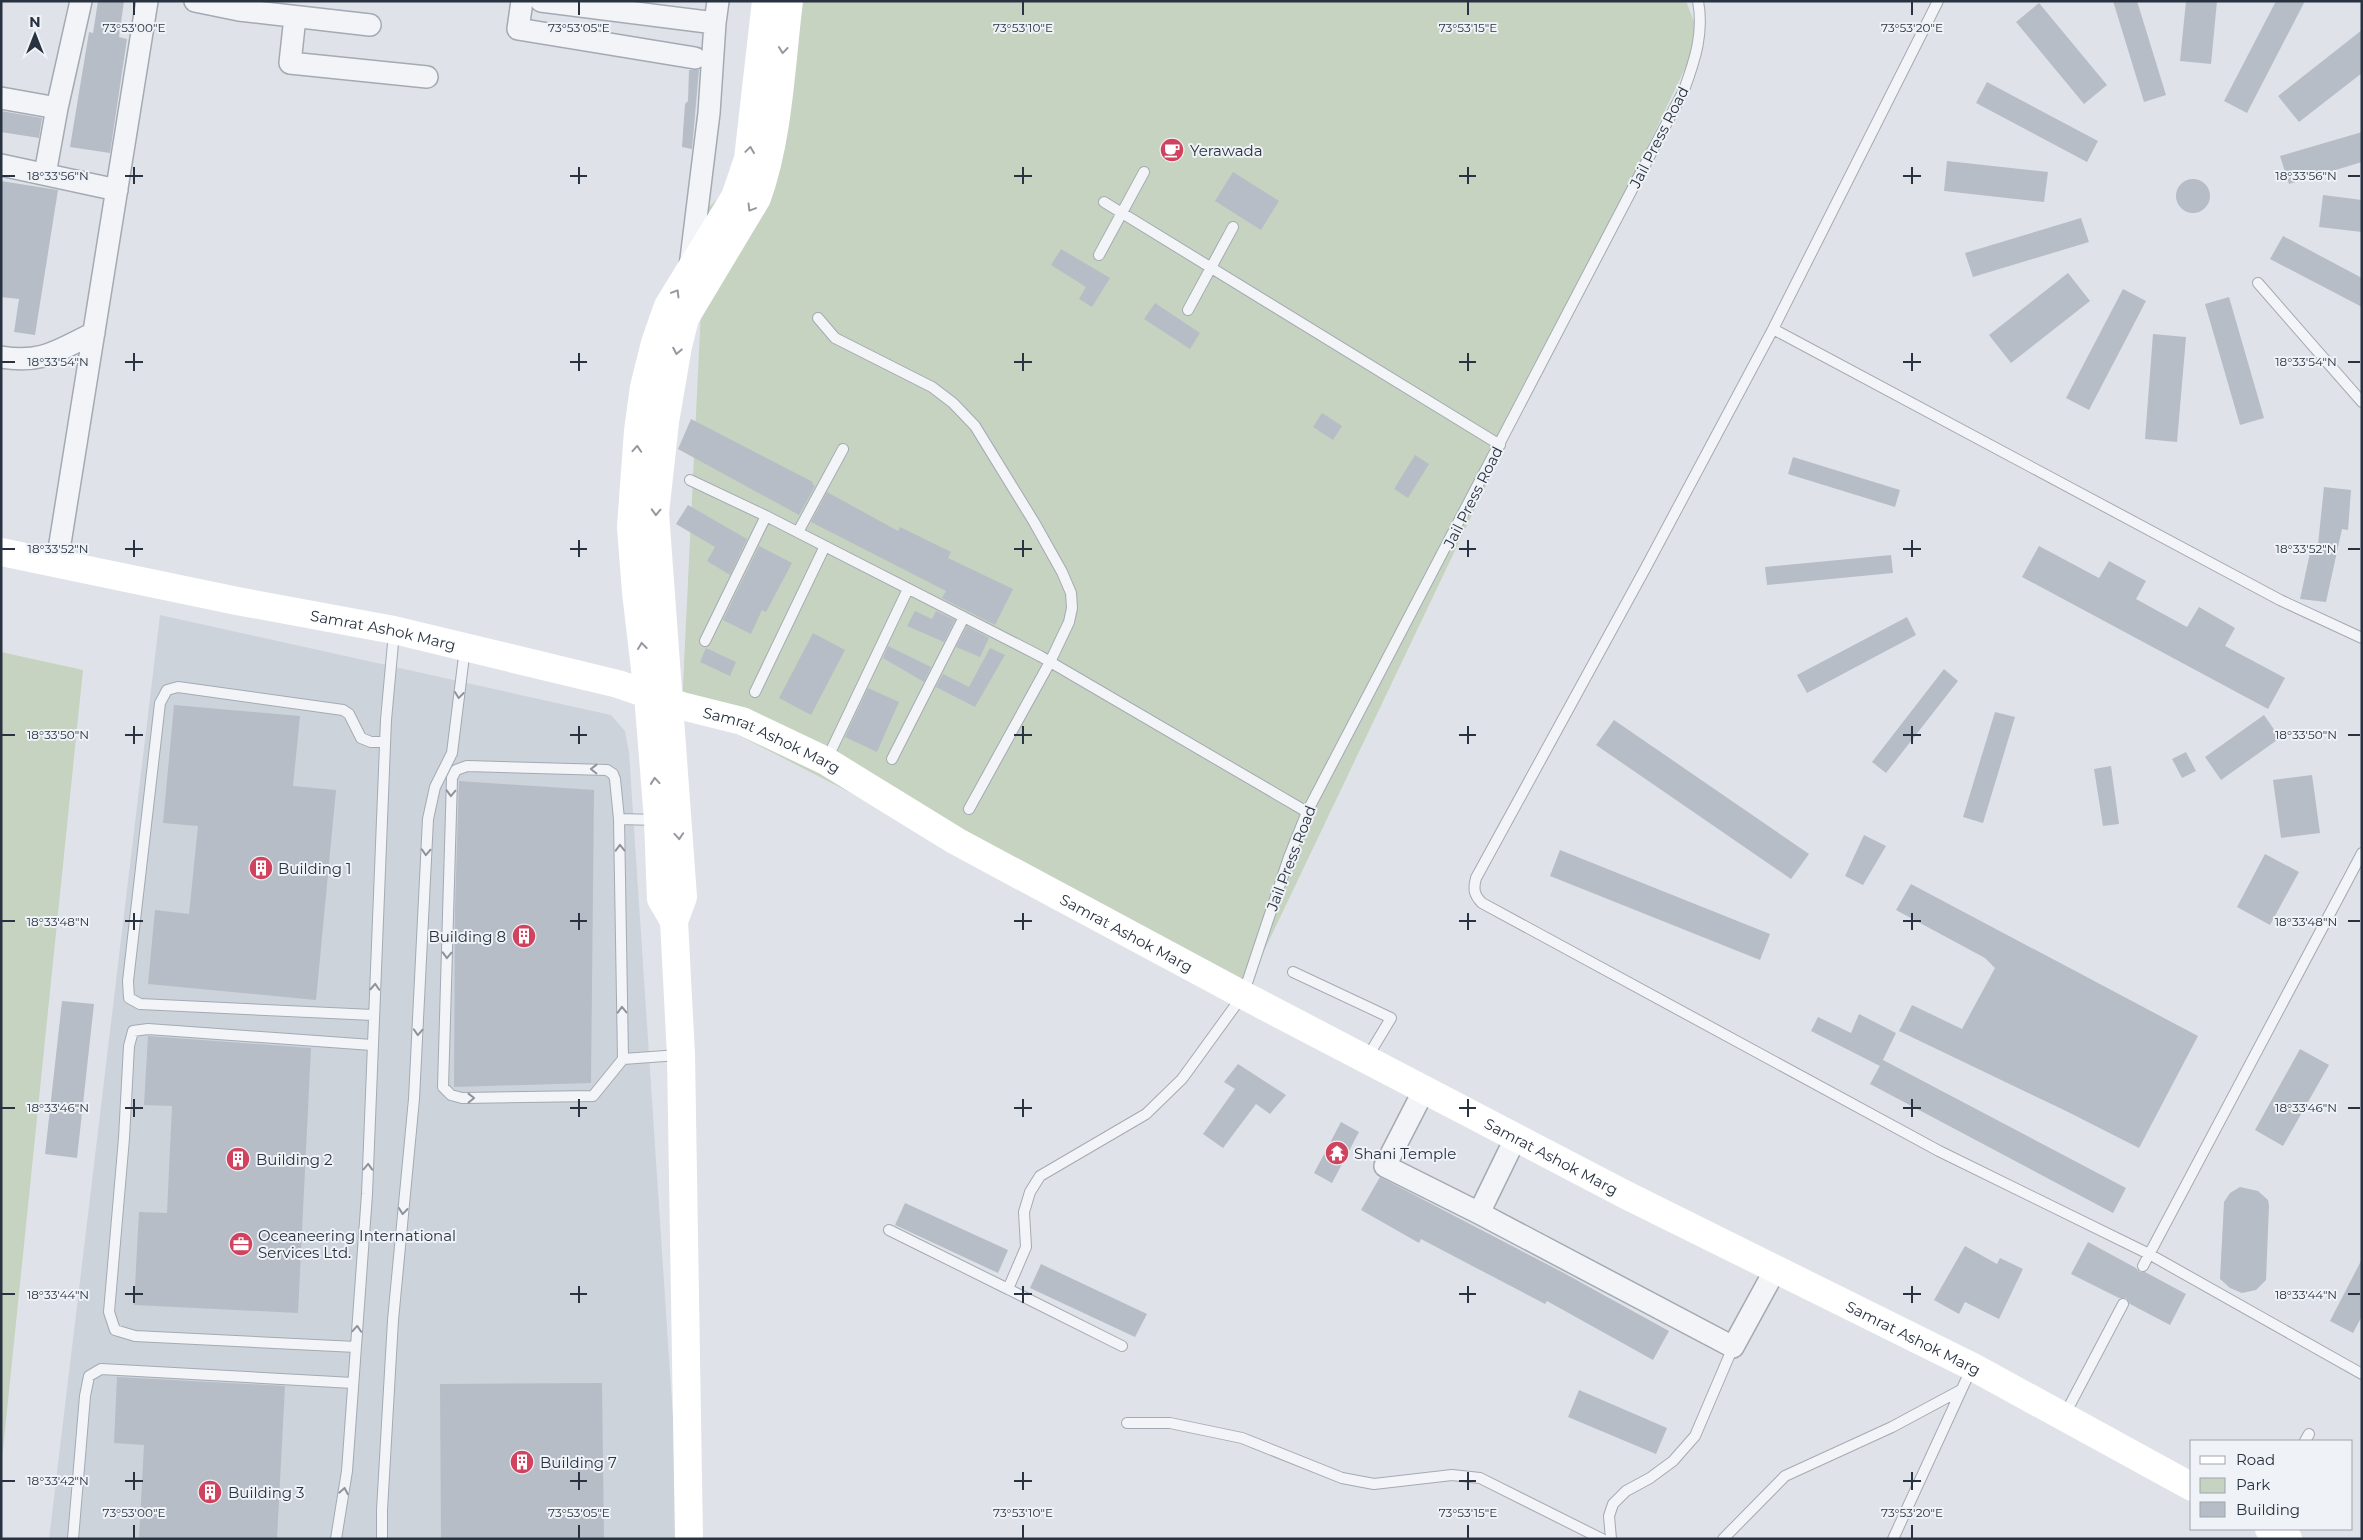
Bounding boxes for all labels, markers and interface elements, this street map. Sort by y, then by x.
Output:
north arrow [10,10,60,60]
text: N [29,13,41,31]
text: 73°53'00"E [102,20,166,35]
text: 73°53'05"E [548,20,610,35]
text: 73°53'10"E [993,20,1053,35]
text: 73°53'15"E [1439,20,1497,35]
text: 73°53'20"E [1881,20,1943,35]
one-way arrow [778,46,789,54]
street label: Jail Press Road [1625,83,1693,192]
cafe icon: Yerawada [1159,137,1185,163]
place label: Yerawada [1190,141,1263,160]
one-way arrow [744,145,754,154]
text: 18°33'56"N [27,168,89,183]
text: 18°33'56"N [2275,168,2337,183]
one-way arrow [747,202,757,211]
one-way arrow [669,289,679,298]
one-way arrow [672,347,683,356]
text: 18°33'54"N [27,354,89,369]
text: 18°33'54"N [2275,354,2337,369]
street label: Jail Press Road [1439,443,1507,552]
one-way arrow [631,445,642,453]
one-way arrow [651,508,661,516]
text: 18°33'52"N [28,541,88,556]
text: 18°33'52"N [2276,541,2336,556]
street label: Samrat Ashok Marg [309,605,458,654]
one-way arrow [637,642,648,650]
one-way arrow [454,691,465,699]
street label: Samrat Ashok Marg [701,702,844,777]
text: 18°33'50"N [27,727,89,742]
text: 18°33'50"N [2275,727,2337,742]
one-way arrow [589,764,597,774]
one-way arrow [650,777,661,785]
one-way arrow [446,789,457,797]
street label: Jail Press Road [1262,803,1320,914]
one-way arrow [673,832,684,840]
one-way arrow [614,844,625,852]
one-way arrow [421,848,432,856]
building icon: Building 1 [248,855,274,881]
place label: Building 1 [278,859,351,878]
street label: Samrat Ashok Marg [1057,889,1196,976]
text: 18°33'48"N [27,914,89,929]
text: 18°33'48"N [2275,914,2337,929]
building icon: Building 8 [511,923,537,949]
place label: Building 8 [428,927,506,946]
one-way arrow [442,952,452,960]
one-way arrow [369,983,380,991]
one-way arrow [617,1006,627,1014]
one-way arrow [412,1028,423,1036]
one-way arrow [467,1092,475,1103]
text: 18°33'46"N [27,1100,89,1115]
text: 18°33'46"N [2275,1100,2337,1115]
street label: Samrat Ashok Marg [1481,1113,1621,1199]
temple icon: Shani Temple [1324,1140,1350,1166]
place label: Shani Temple [1354,1144,1456,1163]
building icon: Building 2 [225,1146,251,1172]
place label: Building 2 [256,1150,333,1169]
one-way arrow [362,1162,373,1170]
one-way arrow [398,1208,409,1216]
place label: Oceaneering International Services Ltd. [258,1226,456,1262]
office icon: Oceaneering International Services Ltd. [228,1231,254,1257]
text: 18°33'44"N [27,1287,89,1302]
text: 18°33'44"N [2275,1287,2337,1302]
street label: Samrat Ashok Marg [1843,1296,1984,1379]
one-way arrow [352,1325,363,1333]
legend [2190,1440,2353,1530]
building icon: Building 7 [509,1449,535,1475]
text: Road [2236,1450,2275,1469]
place label: Building 7 [540,1453,617,1472]
text: 18°33'42"N [27,1473,89,1488]
text: Park [2236,1475,2270,1494]
building icon: Building 3 [197,1479,223,1505]
place label: Building 3 [228,1483,304,1502]
one-way arrow [338,1486,349,1494]
text: Building [2236,1500,2300,1519]
text: 73°53'00"E [102,1505,166,1520]
text: 73°53'05"E [548,1505,610,1520]
text: 73°53'10"E [993,1505,1053,1520]
text: 73°53'15"E [1439,1505,1497,1520]
text: 73°53'20"E [1881,1505,1943,1520]

